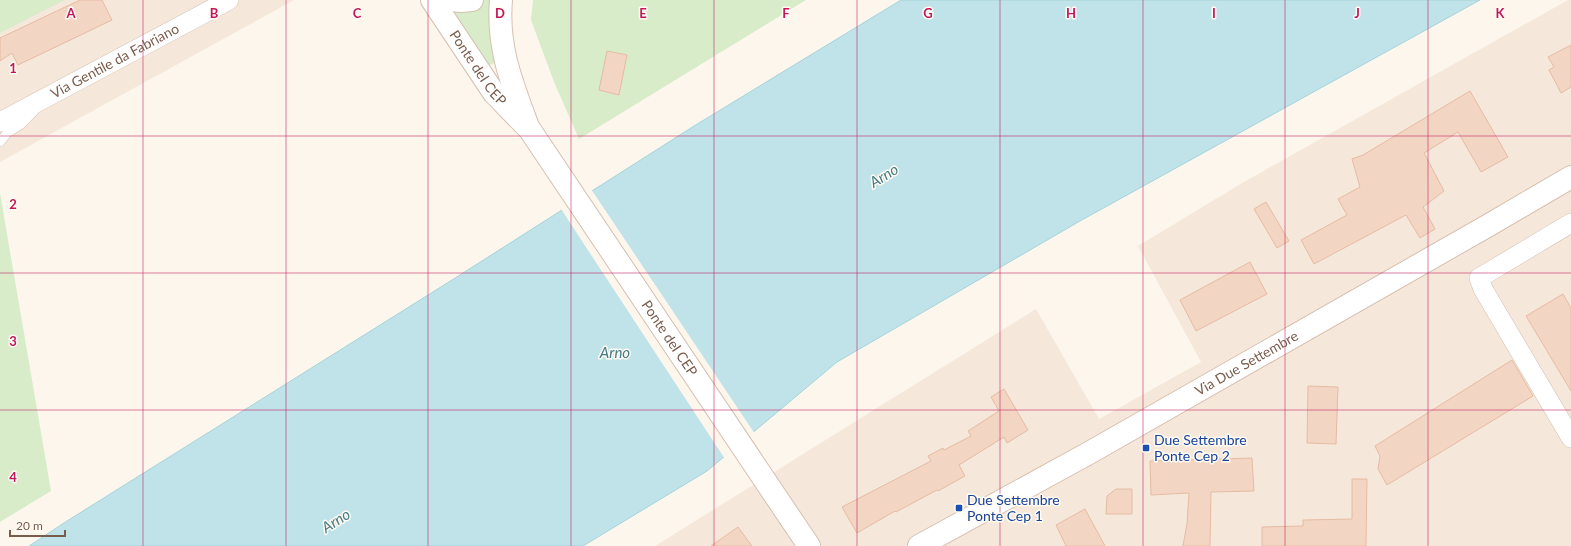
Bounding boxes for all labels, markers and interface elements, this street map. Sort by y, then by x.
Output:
text: A [65,5,76,21]
text: B [210,5,219,21]
text: C [353,5,362,21]
text: D [495,5,505,21]
text: E [639,5,647,21]
text: F [782,5,790,21]
text: G [923,5,933,21]
text: H [1066,5,1076,21]
text: I [1212,5,1216,21]
text: J [1354,5,1360,21]
text: K [1496,5,1506,21]
street label: Via Gentile da Fabriano [47,19,182,102]
street label: Ponte del CEP [446,27,510,109]
text: 1 [9,60,17,76]
water label: Arno [865,159,901,191]
text: 2 [9,196,17,212]
street label: Ponte del CEP [639,297,701,379]
street label: Via Due Settembre [1192,327,1301,399]
text: 3 [9,333,17,349]
water label: Arno [599,343,630,361]
place label: Due Settembre Ponte Cep 2 [1154,431,1247,464]
marker: Due Settembre Ponte Cep 2 [1141,443,1151,453]
text: 4 [9,469,17,485]
place label: Due Settembre Ponte Cep 1 [967,491,1060,524]
marker: Due Settembre Ponte Cep 1 [954,503,964,513]
water label: Arno [317,504,353,537]
scale bar [10,512,65,538]
text: 20 m [16,518,43,533]

